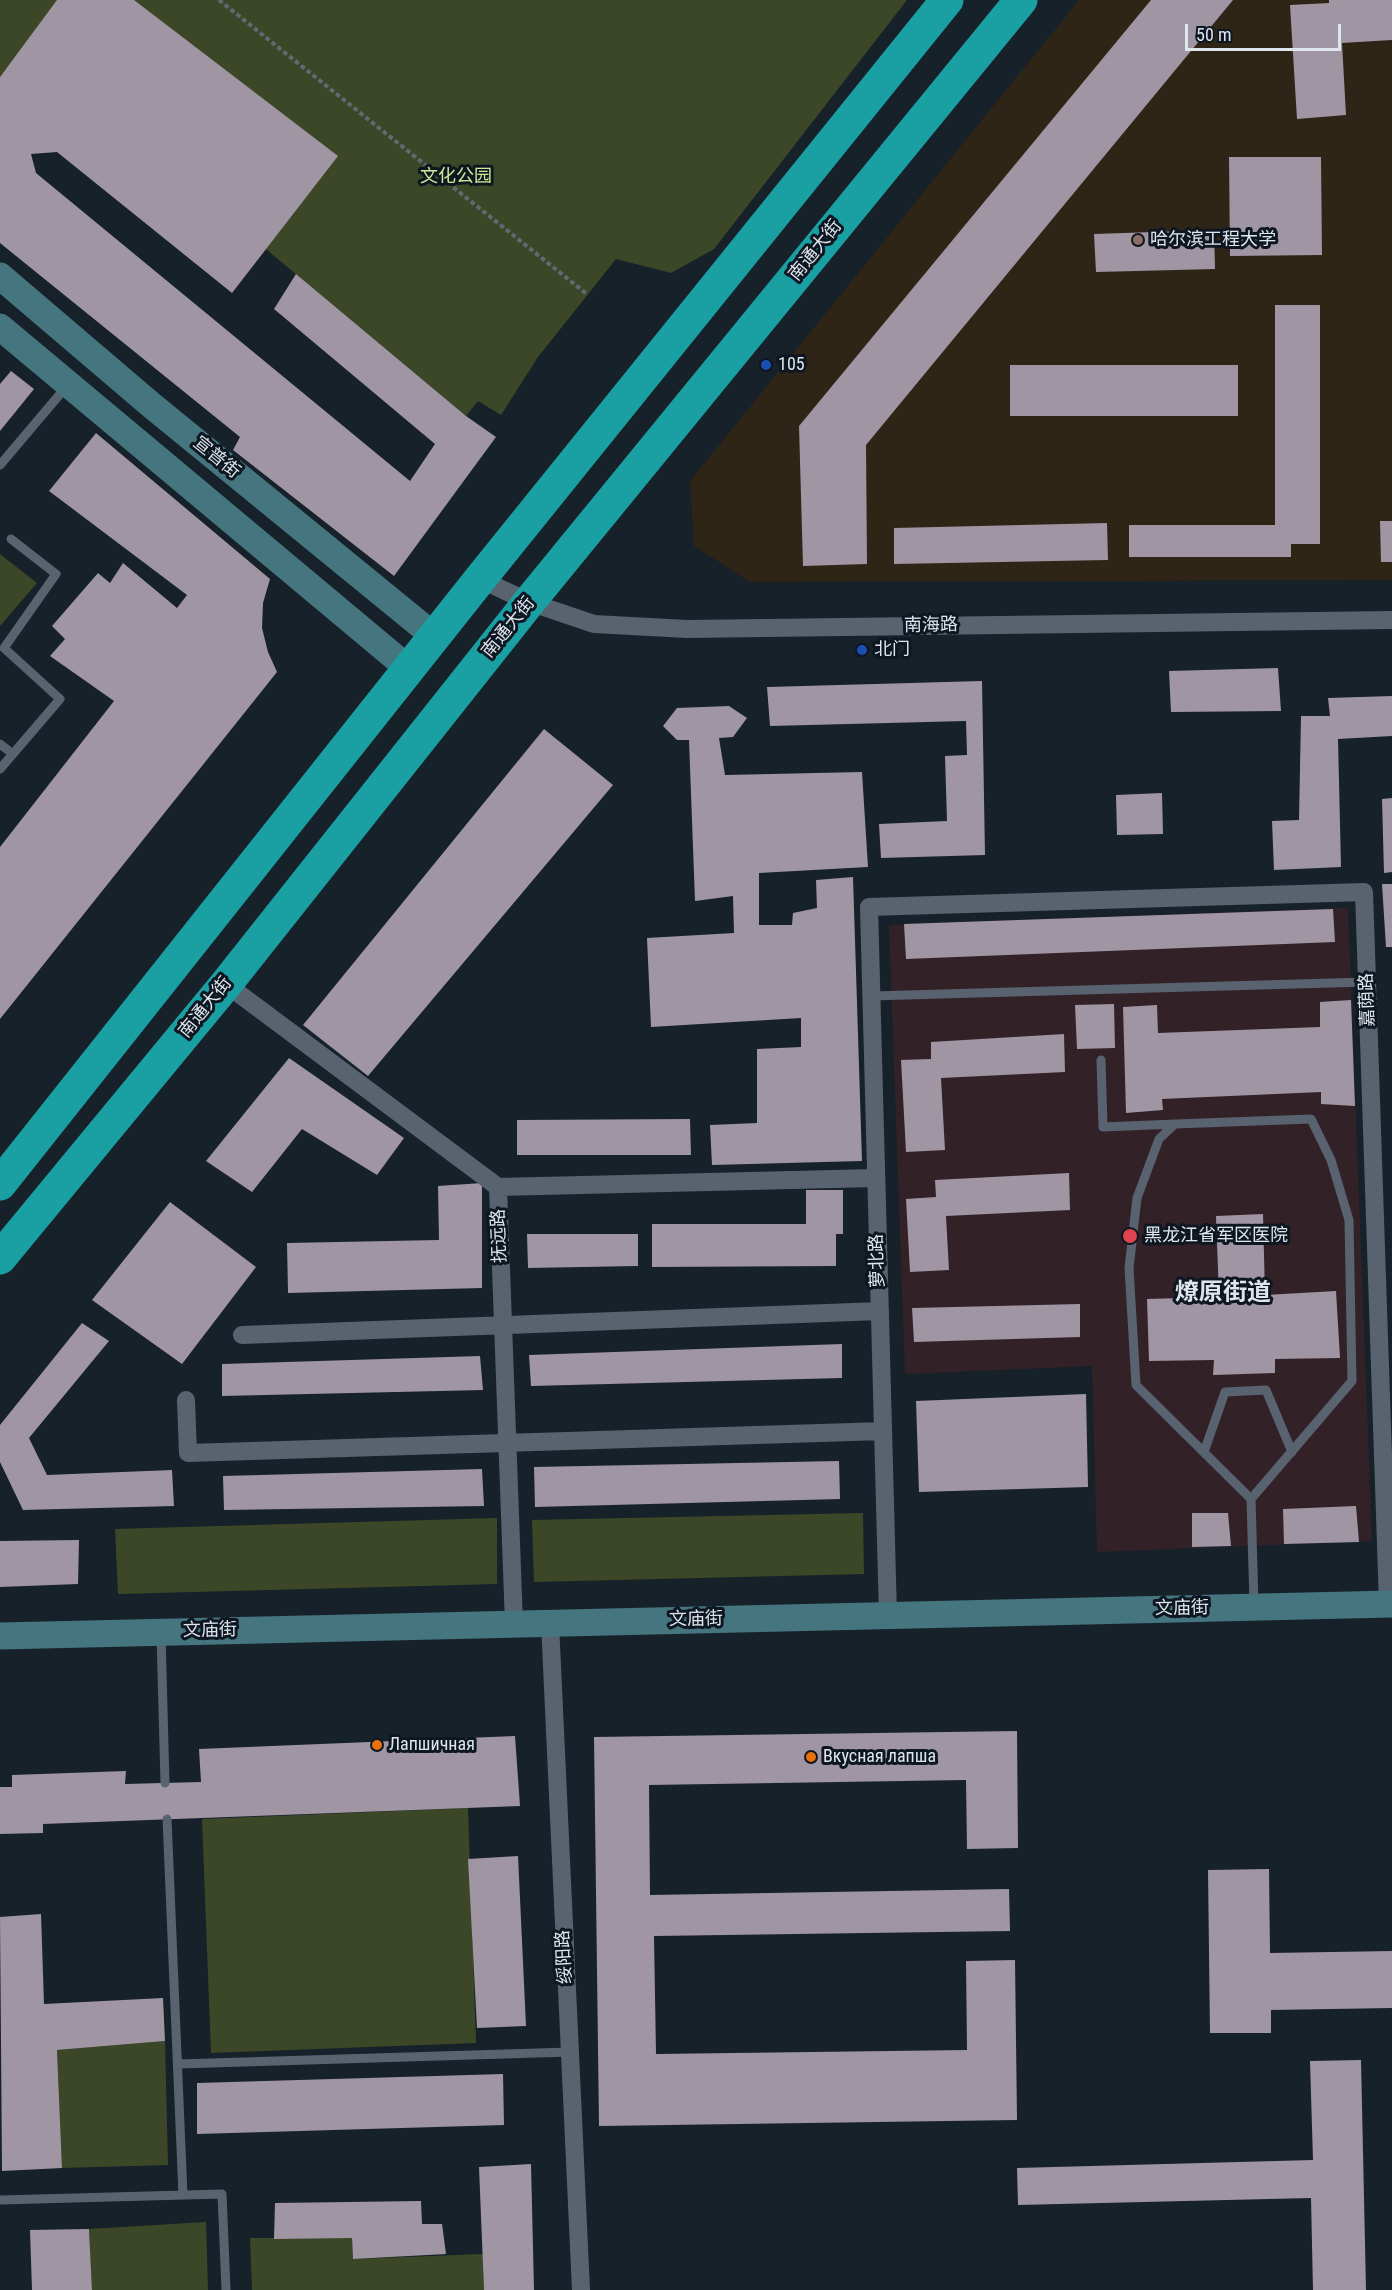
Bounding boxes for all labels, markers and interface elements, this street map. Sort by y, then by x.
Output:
scale bar [1188,12,1344,50]
text: 50 m [1196,24,1231,45]
park label: 文化公园 [420,166,492,188]
street label: 南通大街 [785,216,847,286]
place label: 哈尔滨工程大学 [1150,229,1276,251]
marker: 哈尔滨工程大学 [1131,233,1145,247]
place label: 105 [778,354,805,376]
marker: 105 [759,358,773,372]
street label: 宣普街 [188,433,244,483]
street label: 南通大街 [478,593,540,663]
street label: 南海路 [904,615,958,637]
place label: 北门 [874,639,910,661]
marker: 北门 [855,643,869,657]
street label: 南通大街 [175,973,237,1043]
street label: 嘉荫路 [1356,973,1380,1027]
street label: 抚远路 [488,1209,512,1263]
place label: 黑龙江省军区医院 [1144,1225,1288,1247]
marker: 黑龙江省军区医院 [1121,1227,1139,1245]
street label: 萝北路 [866,1234,890,1288]
district label: 燎原街道 [1175,1280,1271,1308]
street label: 文庙街 [1155,1598,1209,1620]
street label: 文庙街 [669,1609,723,1631]
street label: 文庙街 [183,1620,237,1642]
place label: Лапшичная [389,1734,475,1756]
marker: Лапшичная [370,1738,384,1752]
place label: Вкусная лапша [823,1746,936,1768]
marker: Вкусная лапша [804,1750,818,1764]
street label: 绥阳路 [553,1929,577,1985]

